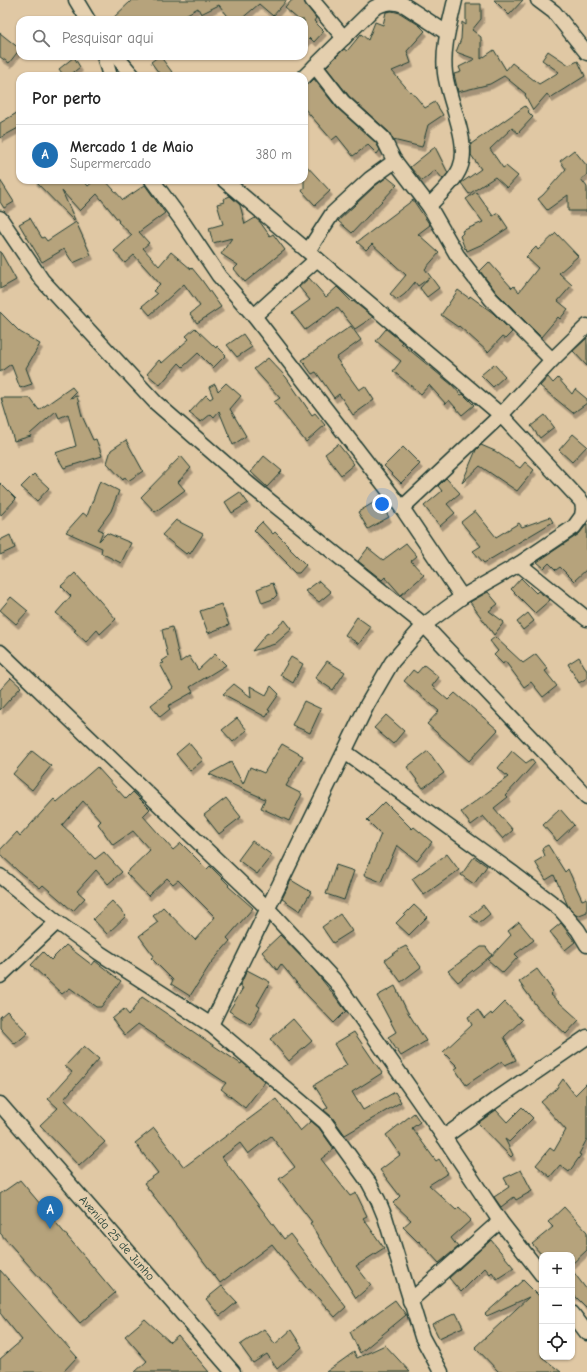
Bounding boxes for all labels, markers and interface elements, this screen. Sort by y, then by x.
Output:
search box [16,16,308,60]
icon: search [30,27,52,49]
text: Pesquisar aqui [62,29,154,47]
text: Por perto [32,89,101,108]
text: Mercado 1 de Maio [70,138,194,156]
text: A [41,147,49,162]
text: 380 m [256,147,292,162]
text: Supermercado [70,156,151,171]
your location [372,494,392,514]
street label: Avenida 25 de Junho [76,1193,158,1283]
pin: A [37,1196,63,1229]
map controls [539,1252,575,1360]
button: + [539,1252,575,1288]
button: − [539,1288,575,1324]
button: locate [539,1324,575,1360]

